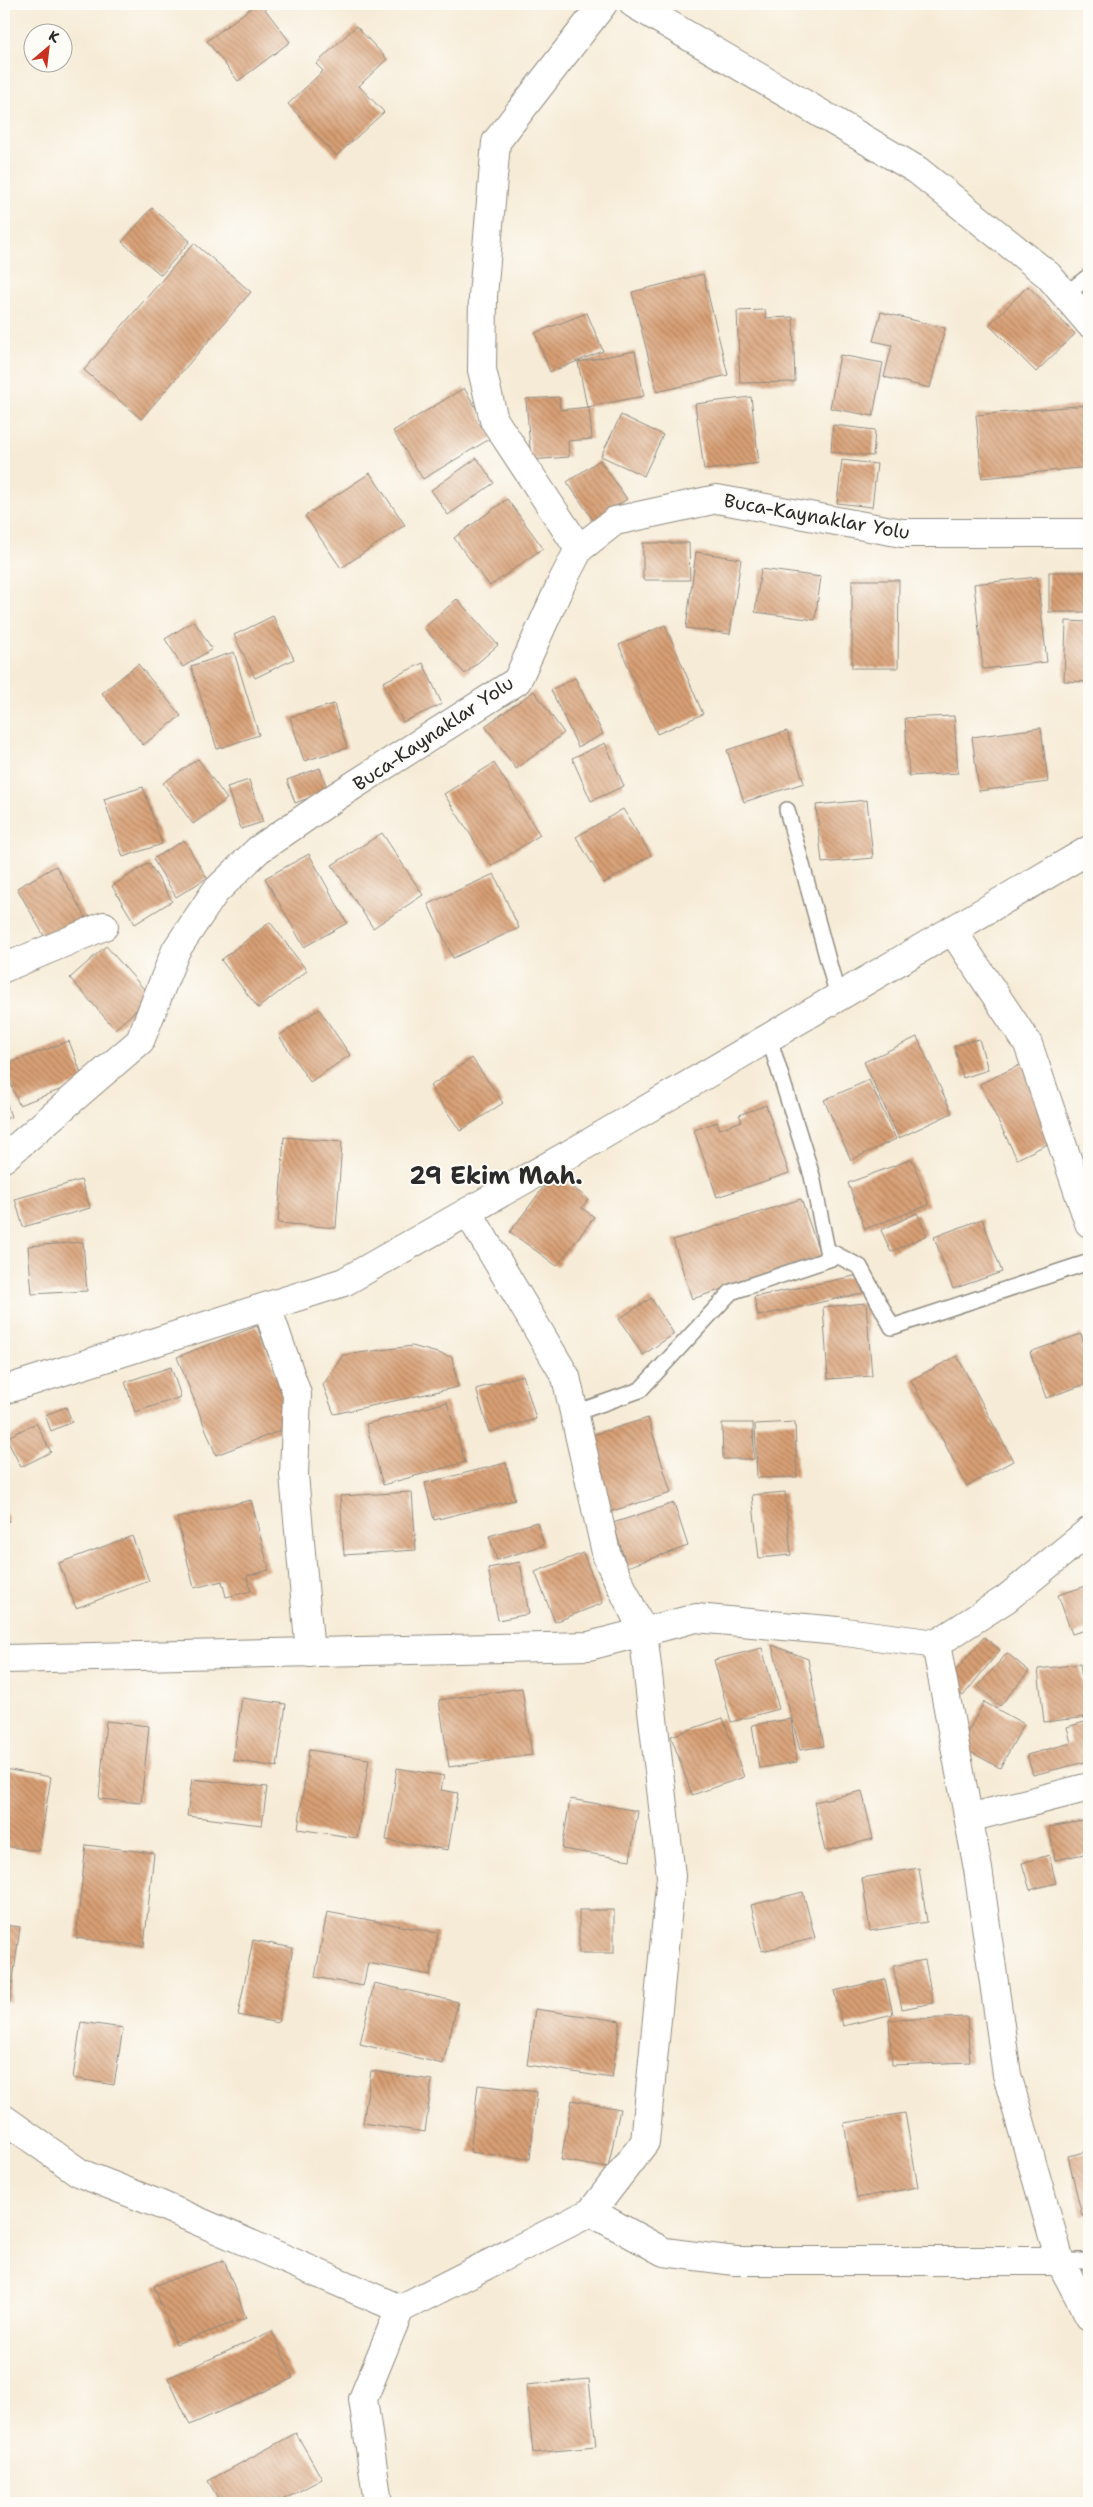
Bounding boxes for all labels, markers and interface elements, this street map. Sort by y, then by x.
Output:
north arrow [22,22,72,72]
text: K [46,26,63,47]
street label: Buca-Kaynaklar Yolu [722,488,912,545]
street label: Buca-Kaynaklar Yolu [348,670,518,796]
district label: 29 Ekim Mah. [409,1160,583,1192]

